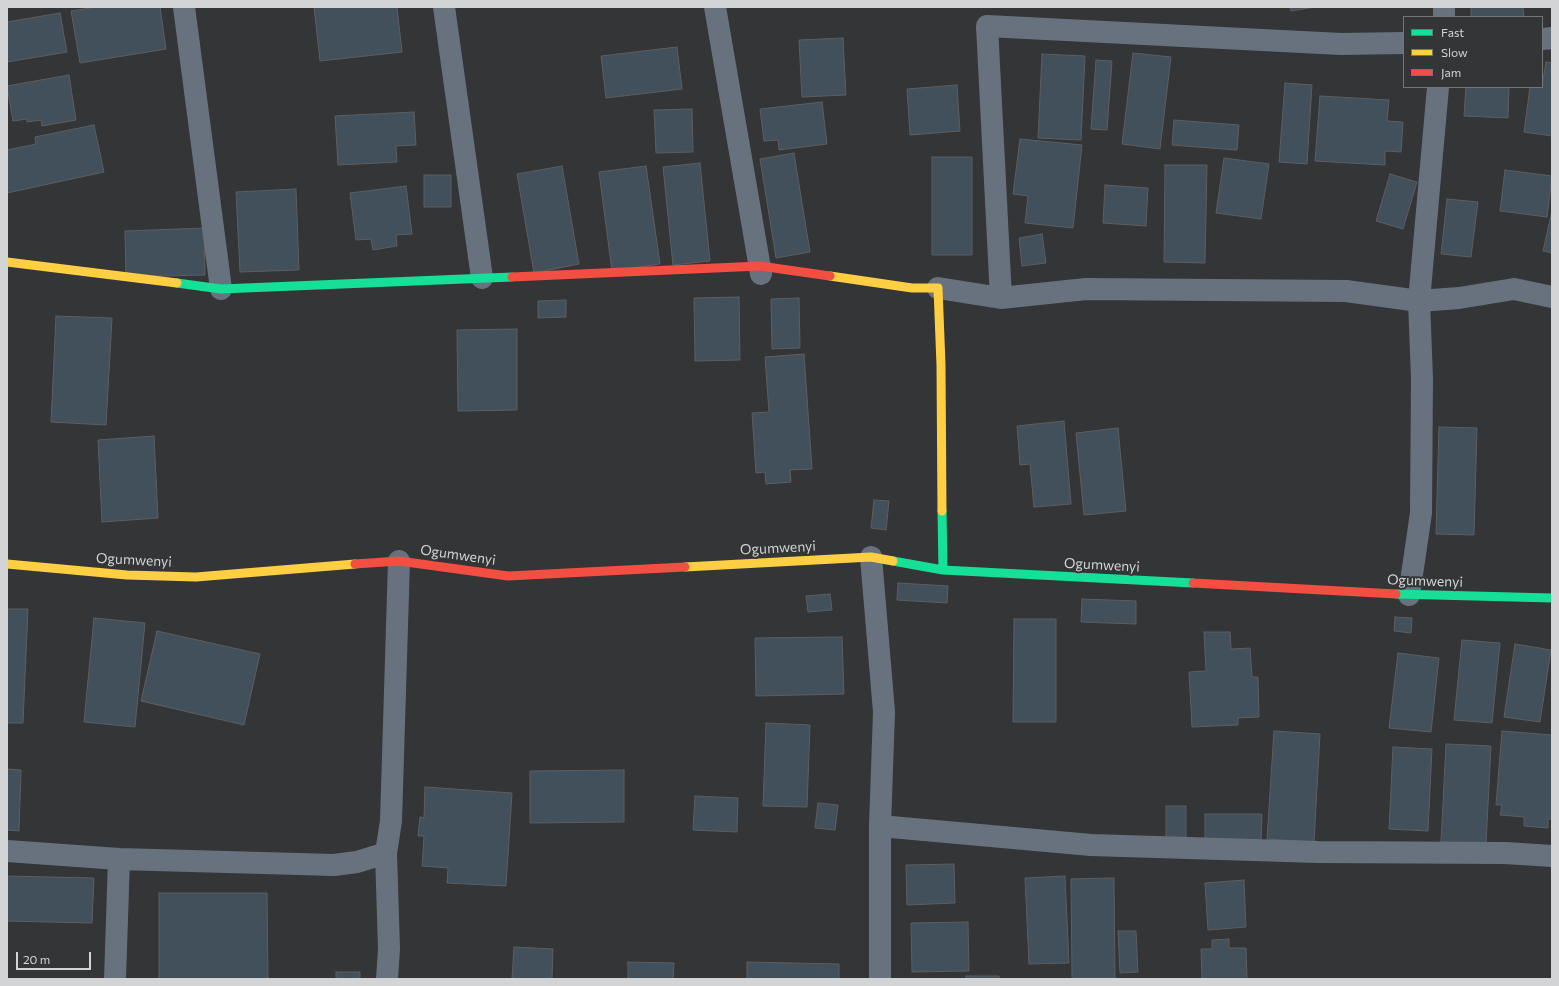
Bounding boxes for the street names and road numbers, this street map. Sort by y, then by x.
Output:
street label: Ogumwenyi [740,538,816,558]
street label: Ogumwenyi [419,541,497,569]
street label: Ogumwenyi [96,550,172,570]
street label: Ogumwenyi [1064,555,1140,575]
street label: Ogumwenyi [1387,571,1463,591]

